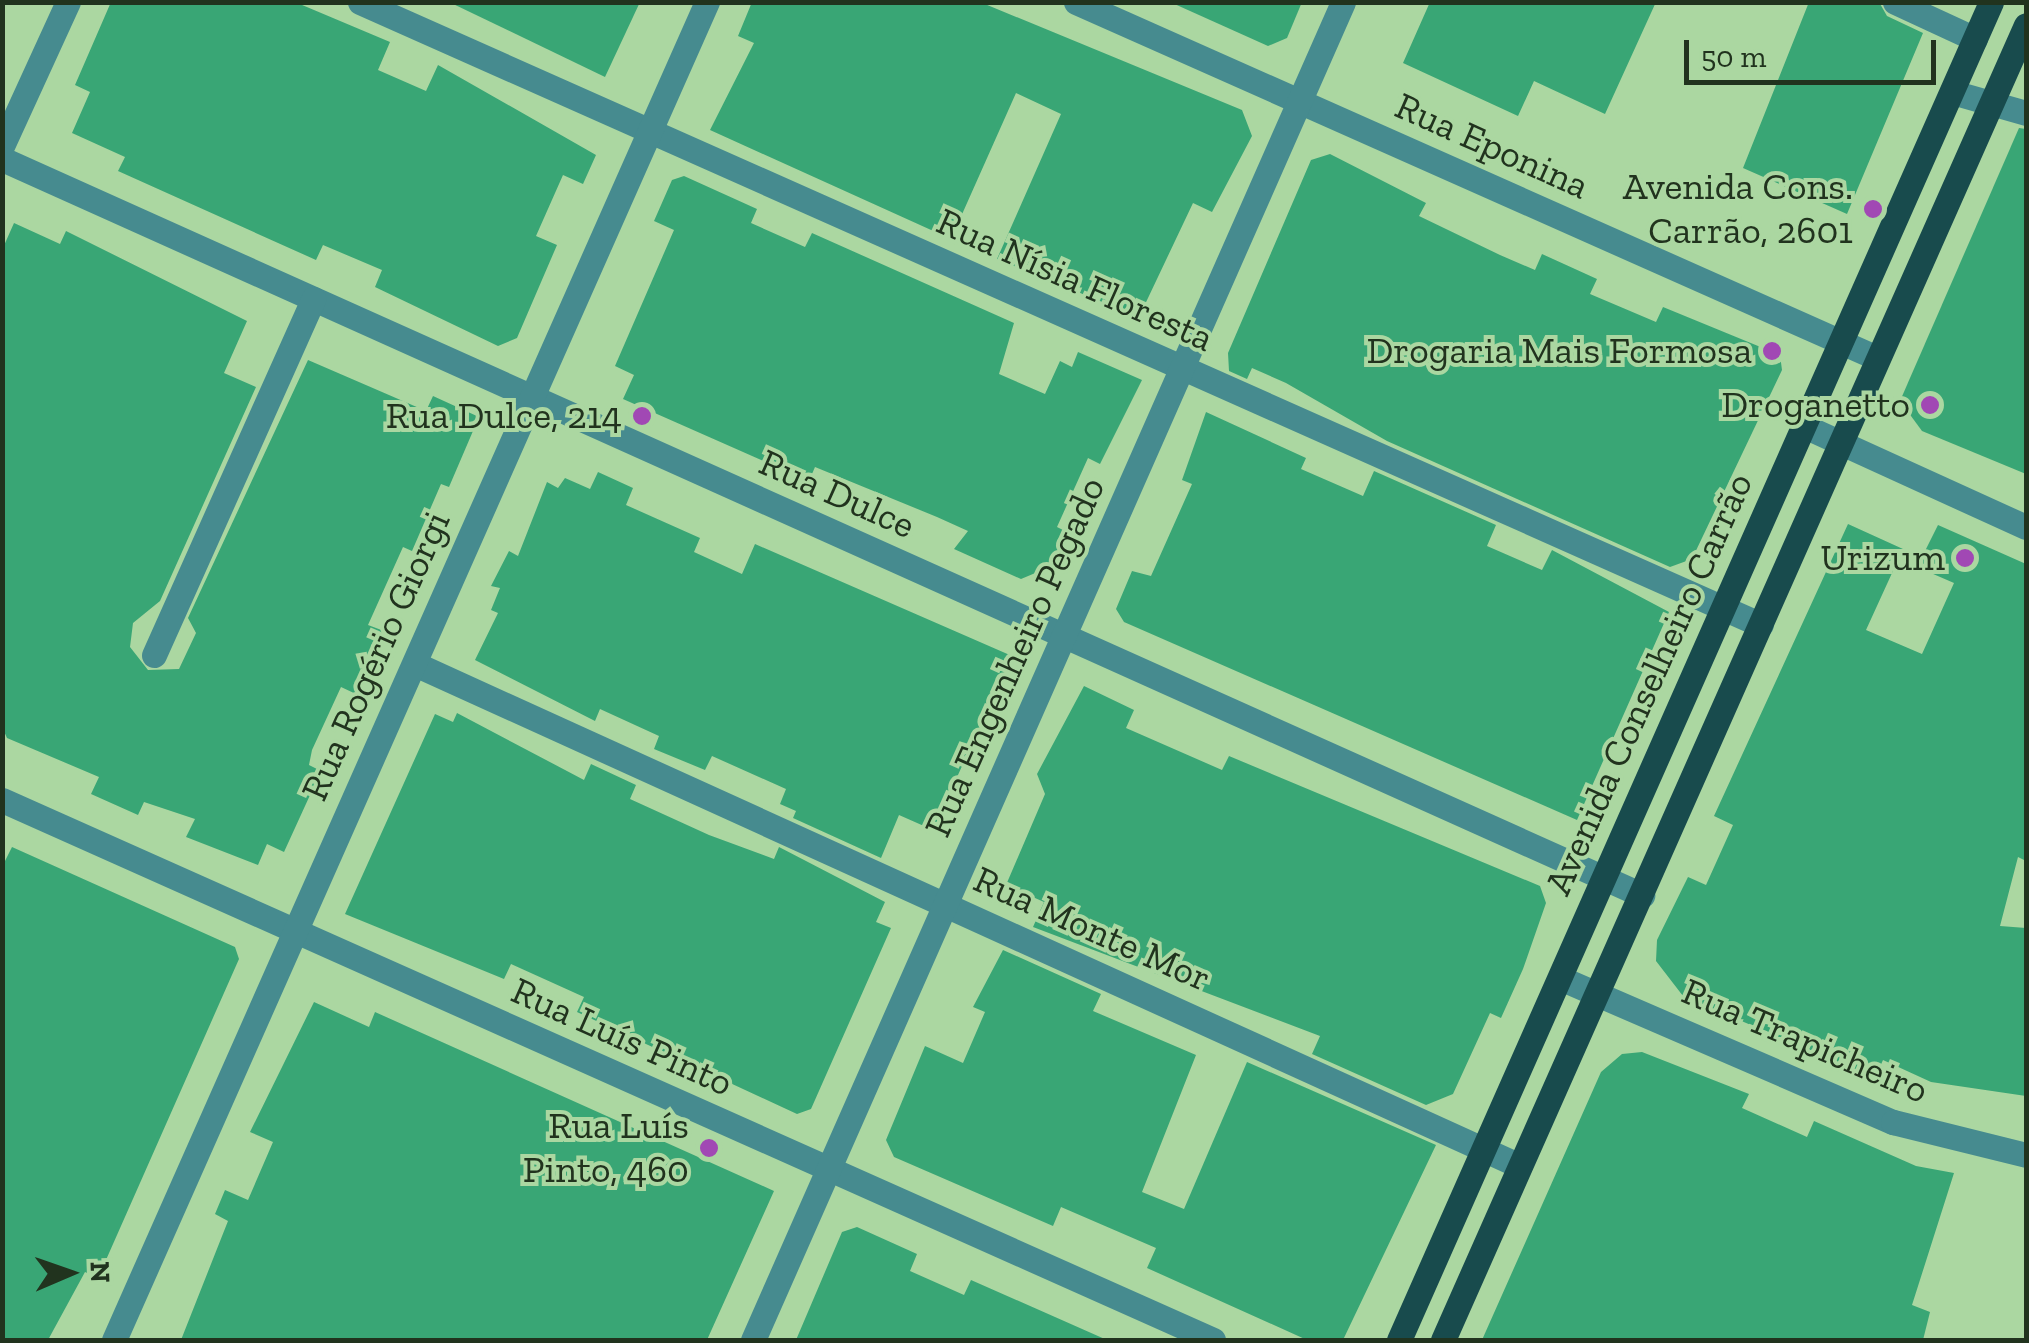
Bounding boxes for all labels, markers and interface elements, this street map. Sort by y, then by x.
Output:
scale bar [1689,20,1942,82]
text: 50 m [1701,39,1766,75]
street label: Rua Eponina [1388,83,1596,209]
place label: Avenida Cons. Carrão, 2601 [1623,164,1853,253]
marker: Avenida Cons. Carrão, 2601 [1862,198,1884,220]
street label: Rua Nísia Floresta [930,199,1220,361]
place label: Drogaria Mais Formosa [1366,328,1752,374]
marker: Drogaria Mais Formosa [1761,340,1783,362]
place label: Droganetto [1721,382,1910,428]
place label: Rua Dulce, 214 [386,393,622,439]
marker: Droganetto [1919,394,1941,416]
marker: Rua Dulce, 214 [631,405,653,427]
street label: Rua Dulce [752,440,922,548]
street label: Avenida Conselheiro Carrão [1535,466,1763,902]
street label: Rua Engenheiro Pegado [915,470,1115,844]
street label: Rua Rogério Giorgi [292,504,460,808]
place label: Urizum [1820,535,1945,581]
marker: Urizum [1954,547,1976,569]
street label: Rua Monte Mor [967,856,1217,1002]
street label: Rua Luís Pinto [504,968,740,1106]
street label: Rua Trapicheiro [1675,969,1935,1113]
place label: Rua Luís Pinto, 460 [523,1103,689,1192]
marker: Rua Luís Pinto, 460 [698,1137,720,1159]
north arrow [20,1223,120,1323]
text: N [84,1261,117,1283]

